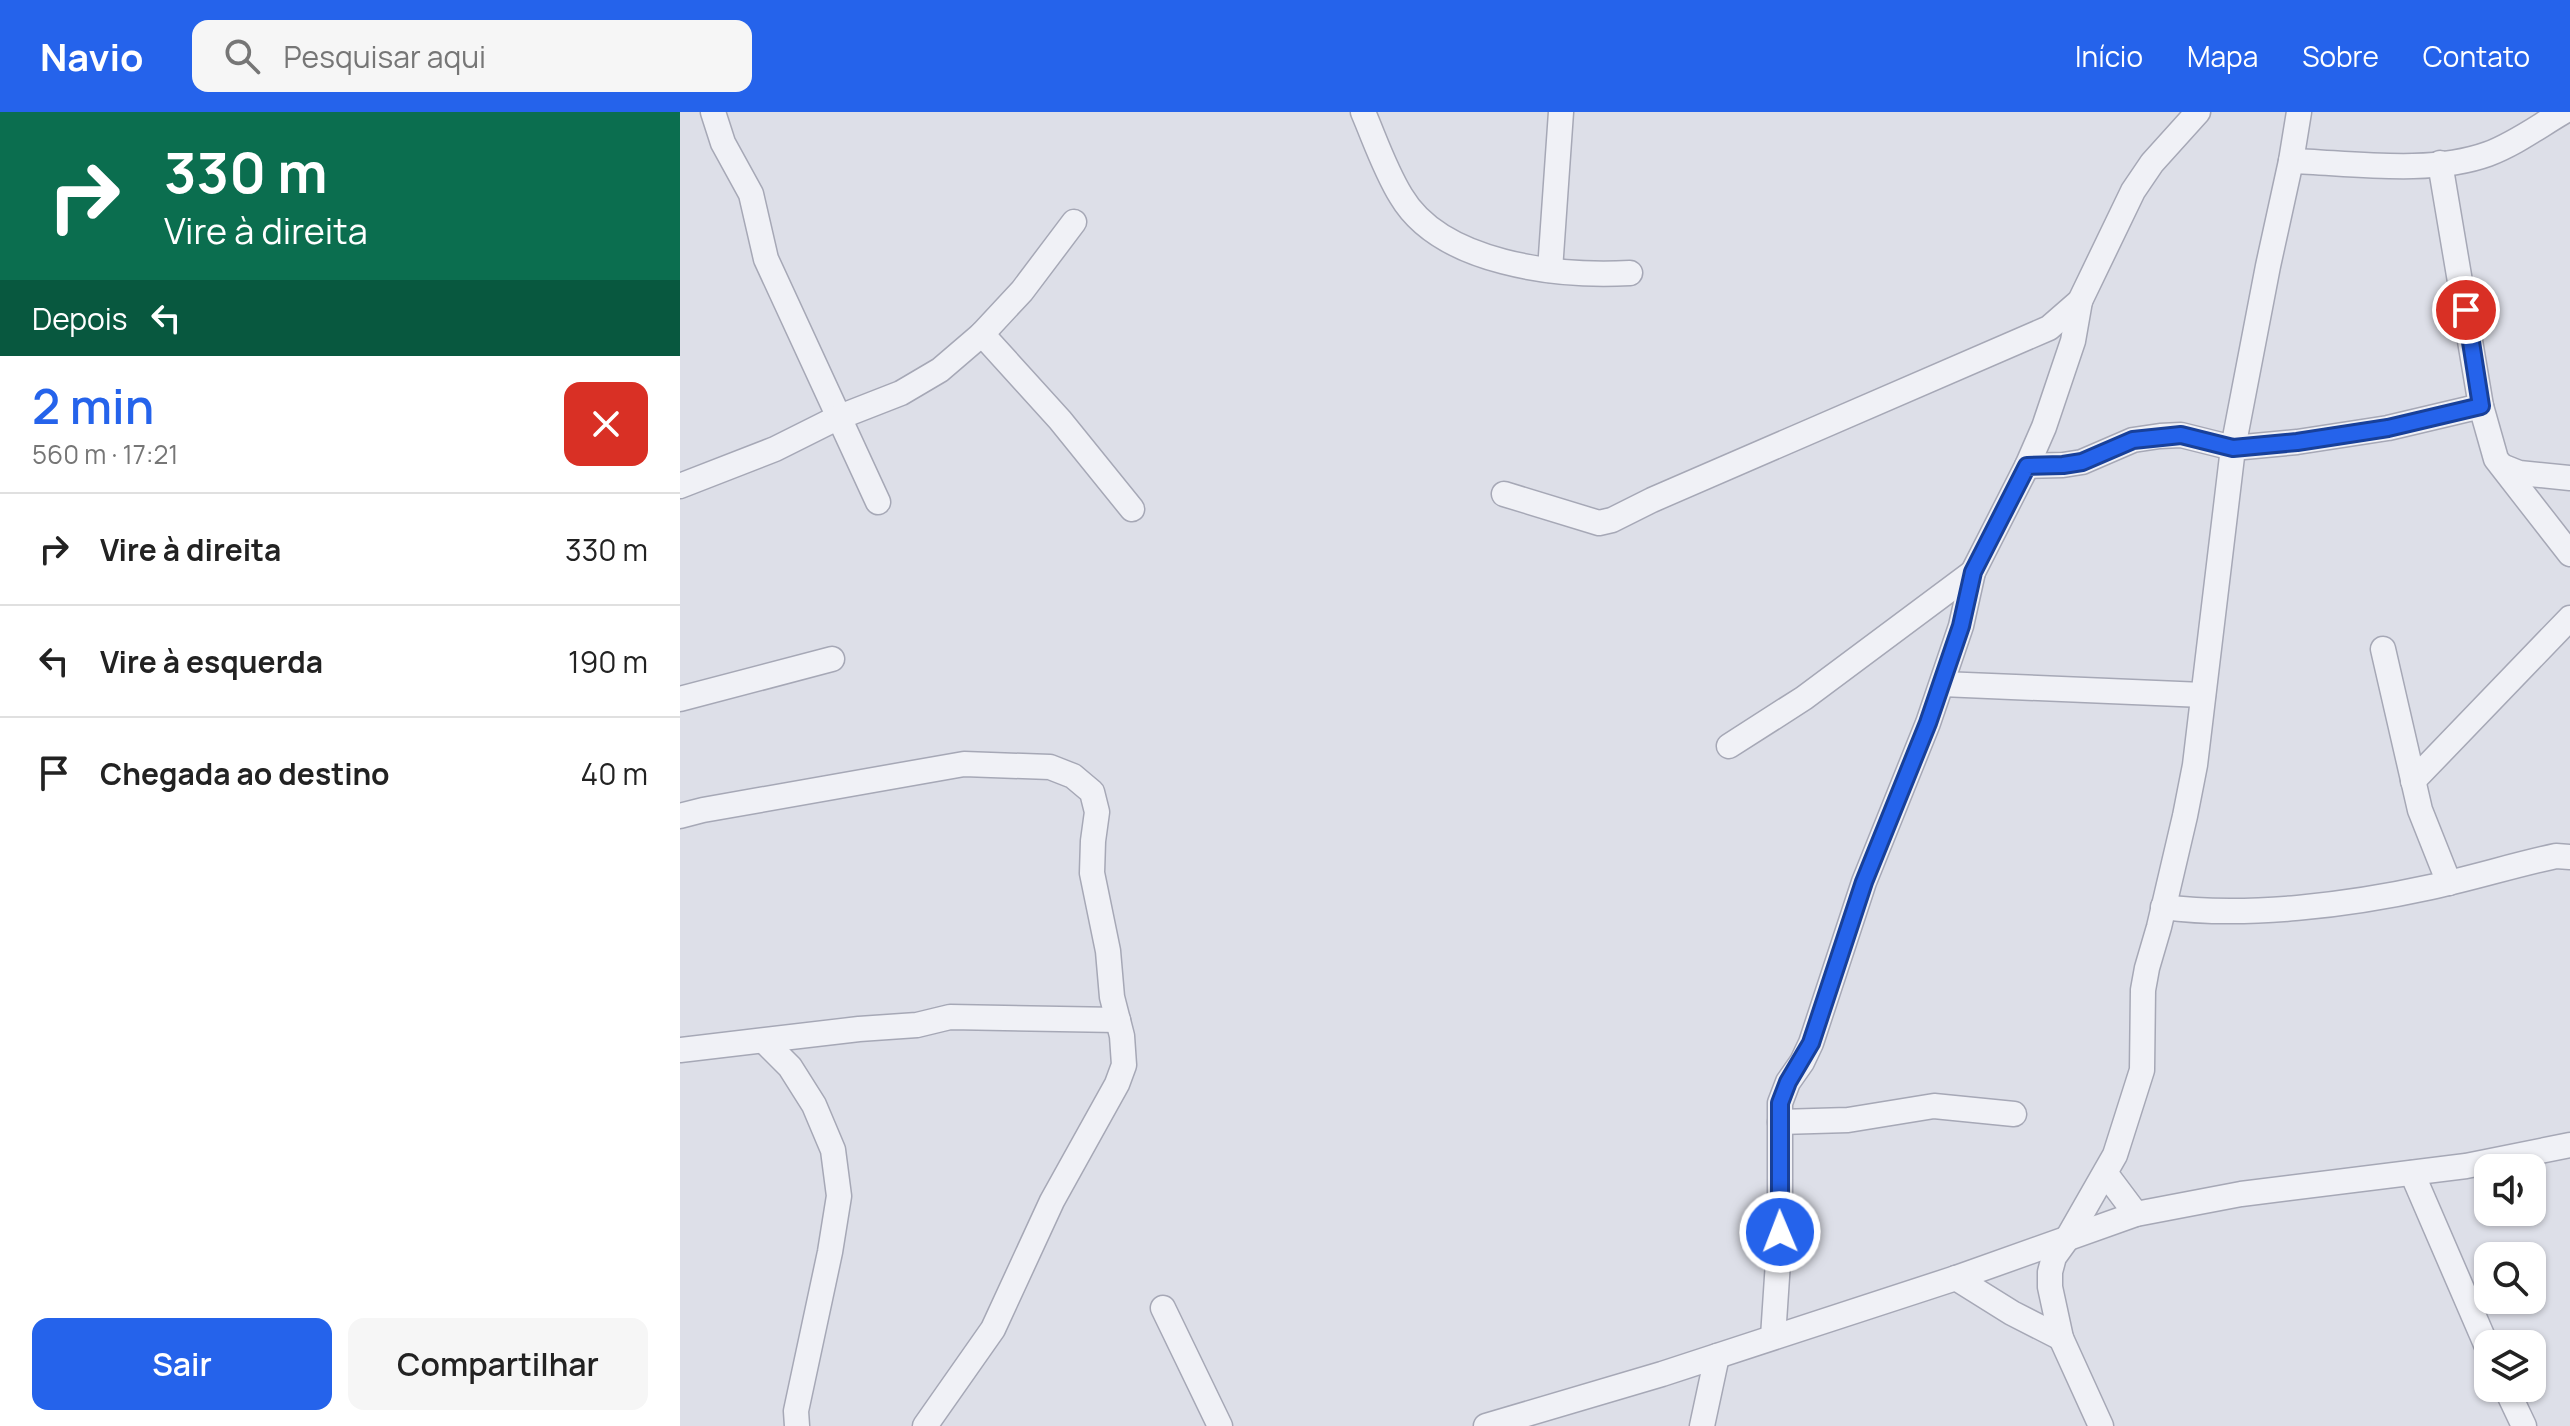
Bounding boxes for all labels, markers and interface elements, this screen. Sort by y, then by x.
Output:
search box [192,20,752,92]
text: Navio [40,30,144,82]
icon: search [220,34,264,78]
text: Pesquisar aqui [284,36,486,77]
text: Início [2075,37,2143,75]
text: Mapa [2187,37,2258,75]
text: Sobre [2302,37,2379,75]
text: Contato [2423,37,2530,75]
text: 330 m [164,133,328,210]
icon: right [32,144,136,248]
text: Vire à direita [164,206,368,255]
pin [2432,276,2500,344]
icon: arrive [2444,288,2488,332]
icon: left [144,296,188,340]
text: Depois [32,298,128,339]
text: 2 min [32,373,154,438]
button: close [564,382,648,466]
text: 560 m · 17:21 [32,436,178,472]
icon: right [32,527,76,571]
text: Vire à direita [100,529,281,570]
text: 330 m [565,529,648,570]
icon: left [32,639,76,683]
text: Vire à esquerda [100,641,323,682]
text: 190 m [568,641,648,682]
icon: arrive [32,751,76,795]
text: Chegada ao destino [100,753,390,794]
text: 40 m [581,753,648,794]
map controls [2474,1154,2546,1402]
button: sound [2474,1154,2546,1226]
position arrow [1738,1190,1822,1274]
button: search [2474,1242,2546,1314]
button: Sair [32,1318,332,1410]
button: Compartilhar [348,1318,648,1410]
button: layers [2474,1330,2546,1402]

